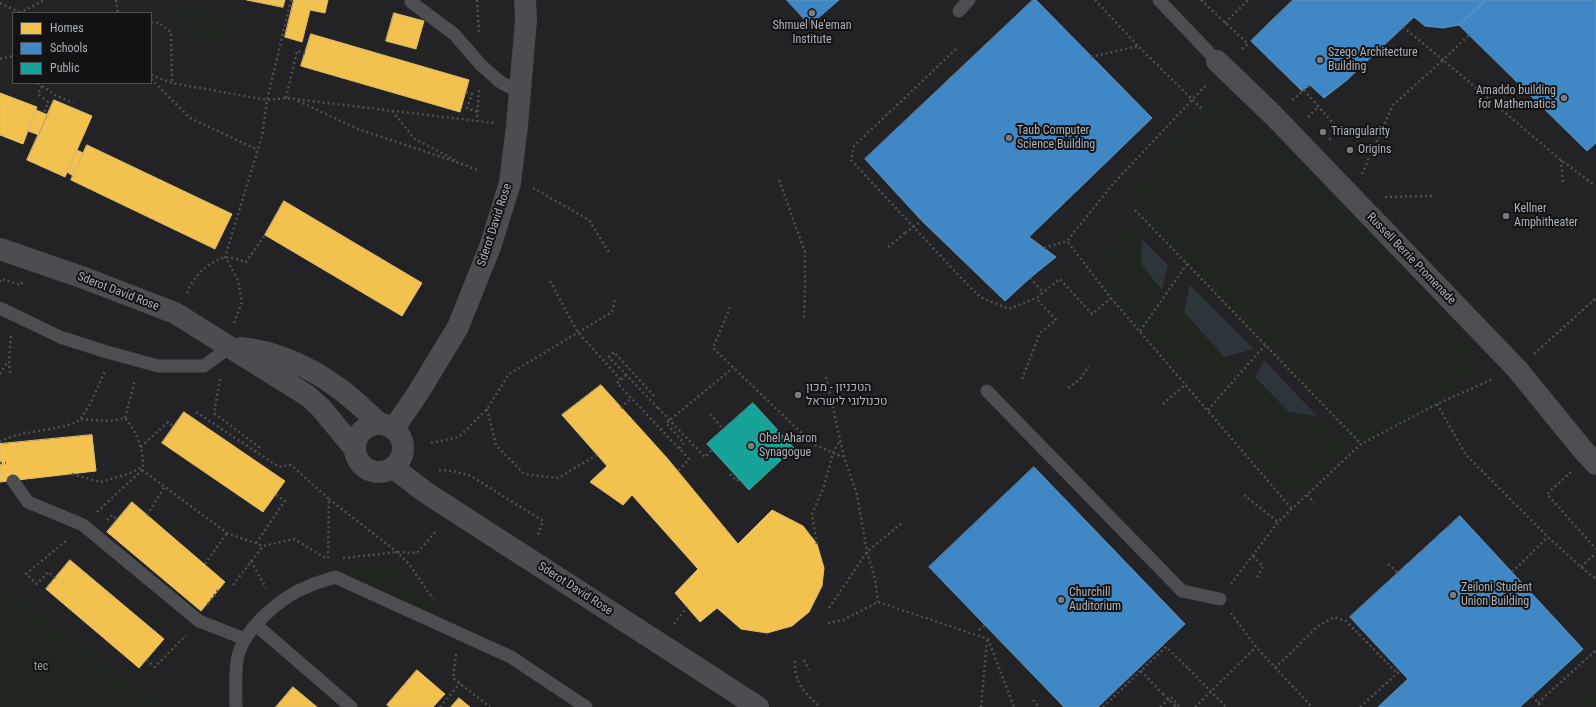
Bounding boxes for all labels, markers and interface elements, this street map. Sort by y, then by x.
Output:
marker: Shmuel Ne'eman Institute [807,8,817,18]
legend [12,12,152,84]
place label: Shmuel Ne'eman Institute [773,19,851,47]
text: Homes [50,21,84,35]
text: Schools [50,41,88,55]
place label: Szego Architecture Building [1328,46,1418,74]
marker: Szego Architecture Building [1315,55,1325,65]
text: Public [50,61,79,75]
place label: Amaddo building for Mathematics [1476,84,1556,112]
marker: Amaddo building for Mathematics [1559,93,1569,103]
place label: Taub Computer Science Building [1017,124,1095,152]
place label: Triangularity [1331,125,1390,139]
marker: Triangularity [1318,127,1328,137]
marker: Taub Computer Science Building [1004,133,1014,143]
place label: Origins [1358,143,1392,157]
marker: Origins [1345,145,1355,155]
street label: Sderot David Rose [475,182,515,268]
place label: Kellner Amphitheater [1514,202,1578,230]
street label: Russell Berrie Promenade [1364,210,1458,308]
marker: Kellner Amphitheater [1501,211,1511,221]
street label: Sderot David Rose [75,270,161,314]
place label: הטכניון - מכון טכנולוגי לישראל [806,381,888,409]
marker: הטכניון - מכון טכנולוגי לישראל [793,390,803,400]
place label: Ohel Aharon Synagogue [759,432,817,460]
marker: Ohel Aharon Synagogue [746,441,756,451]
street label: Sderot David Rose [535,559,615,619]
place label: Zeiloni Student Union Building [1461,581,1532,609]
place label: Churchill Auditorium [1069,586,1121,614]
marker: Zeiloni Student Union Building [1448,590,1458,600]
marker: Churchill Auditorium [1056,595,1066,605]
park label: tec [34,660,48,674]

